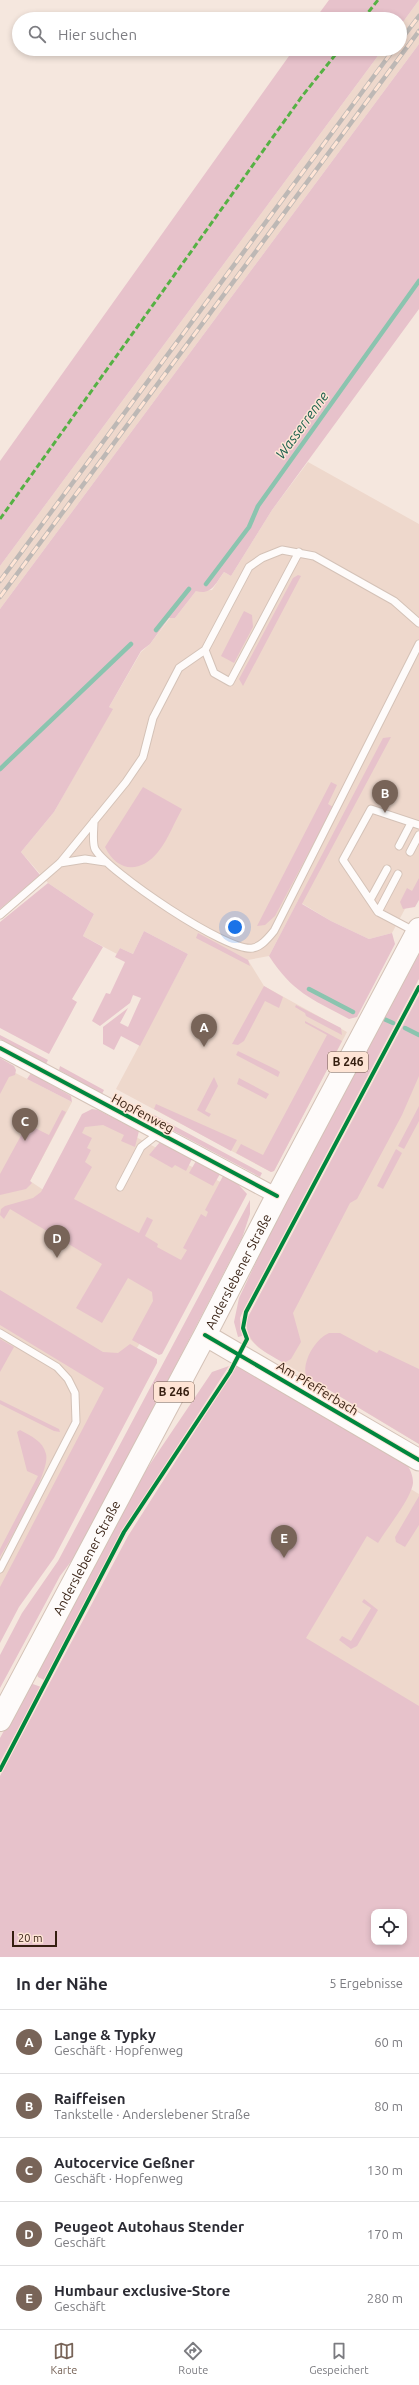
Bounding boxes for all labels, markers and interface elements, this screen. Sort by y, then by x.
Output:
search box [12,12,407,56]
icon: search [26,23,48,45]
text: Hier suchen [58,26,137,43]
water label: Wasserrenne [272,388,332,462]
pin: B [372,780,398,813]
your location [225,917,245,937]
pin: A [191,1014,217,1047]
road number: B 246 [328,1052,368,1072]
street label: Hopfenweg [109,1091,177,1135]
pin: C [12,1108,38,1141]
street label: Anderslebener Straße [202,1211,274,1331]
pin: D [44,1225,70,1258]
street label: Am Pfefferbach [275,1358,361,1418]
road number: B 246 [154,1382,194,1402]
street label: Anderslebener Straße [50,1498,123,1617]
pin: E [271,1525,297,1558]
map controls [371,1909,407,1945]
button: locate [371,1909,407,1945]
scale bar [12,1929,57,1948]
text: 20 m [18,1932,42,1944]
text: In der Nähe [16,1974,108,1993]
text: 5 Ergebnisse [329,1976,403,1990]
text: Lange & Typky [54,2026,156,2043]
text: A [24,2035,34,2049]
text: 60 m [374,2035,403,2049]
text: Geschäft · Hopfenweg [54,2043,183,2057]
text: Raiffeisen [54,2090,125,2107]
text: B [25,2099,33,2113]
text: 80 m [374,2099,403,2113]
text: Tankstelle · Anderslebener Straße [54,2107,250,2121]
text: Autocervice Geßner [54,2154,195,2171]
text: C [25,2163,33,2177]
text: 130 m [367,2163,403,2177]
text: Geschäft · Hopfenweg [54,2171,183,2185]
text: Peugeot Autohaus Stender [54,2218,244,2235]
text: D [24,2227,34,2241]
text: 170 m [367,2227,403,2241]
text: Geschäft [54,2235,106,2249]
text: Humbaur exclusive-Store [54,2282,230,2299]
text: E [25,2291,33,2305]
text: 280 m [367,2291,403,2305]
text: Geschäft [54,2299,106,2313]
tab: Karte [50,2340,77,2376]
tab: Route [178,2340,208,2376]
tab: Gespeichert [309,2340,369,2376]

